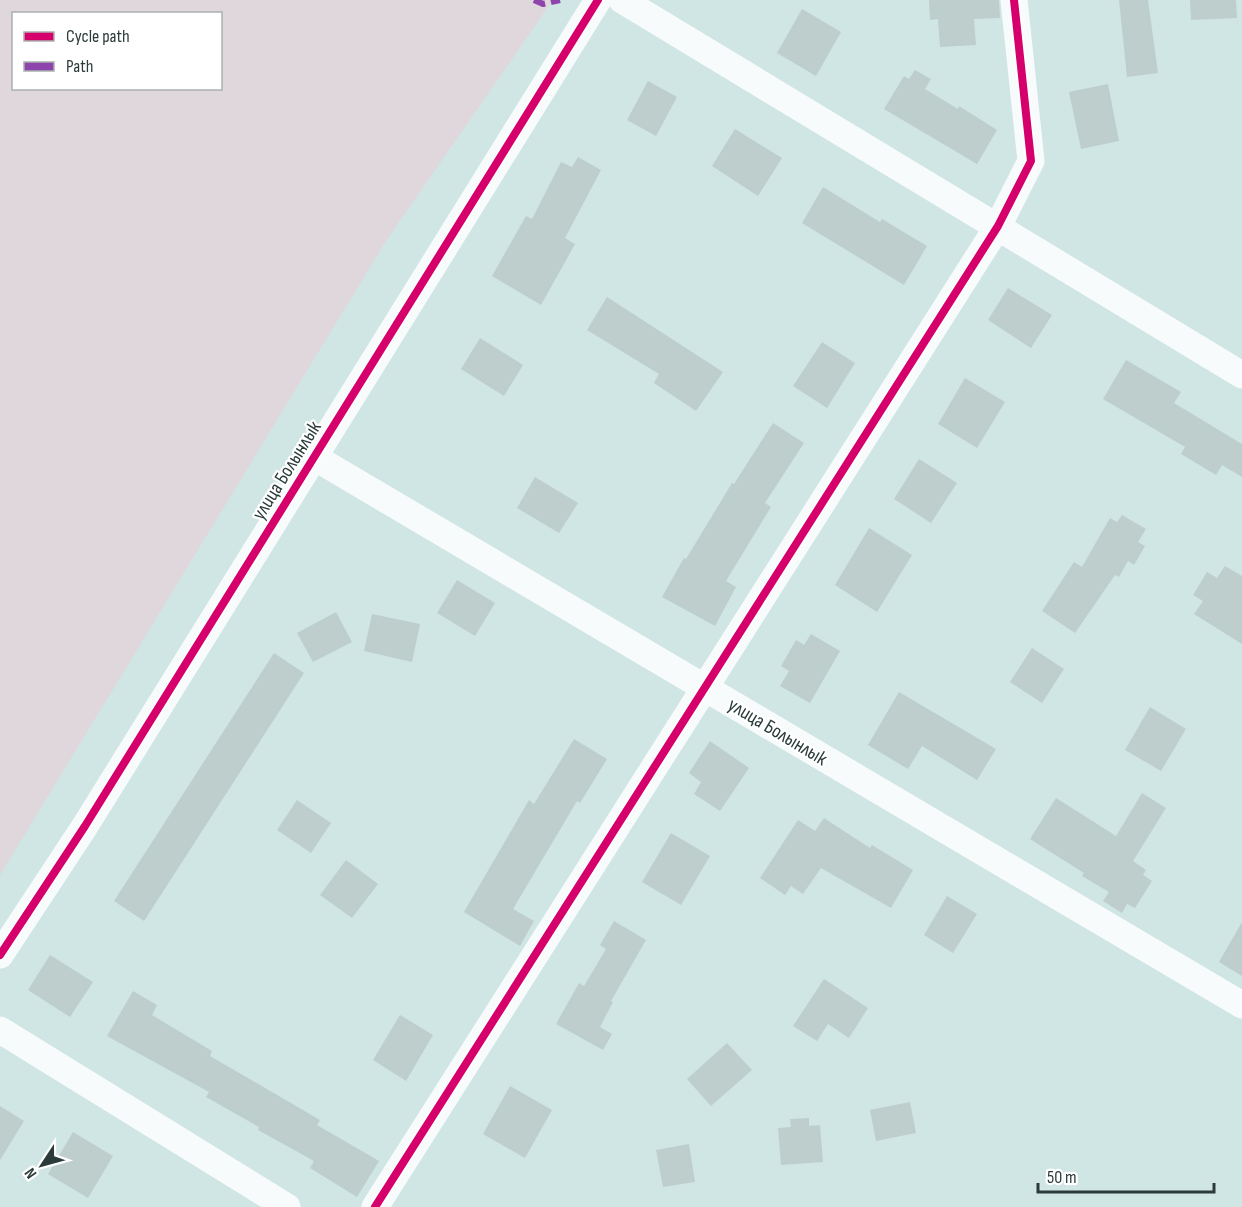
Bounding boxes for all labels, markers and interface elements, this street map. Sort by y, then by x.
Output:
legend [12,12,222,90]
text: Cycle path [66,26,130,47]
text: Path [66,56,94,77]
street label: улица Болынлык [247,416,327,524]
street label: улица Болынлык [723,693,832,771]
north arrow [12,1135,72,1195]
scale bar [1038,1156,1214,1194]
text: N [21,1164,41,1182]
text: 50 m [1047,1167,1077,1188]

